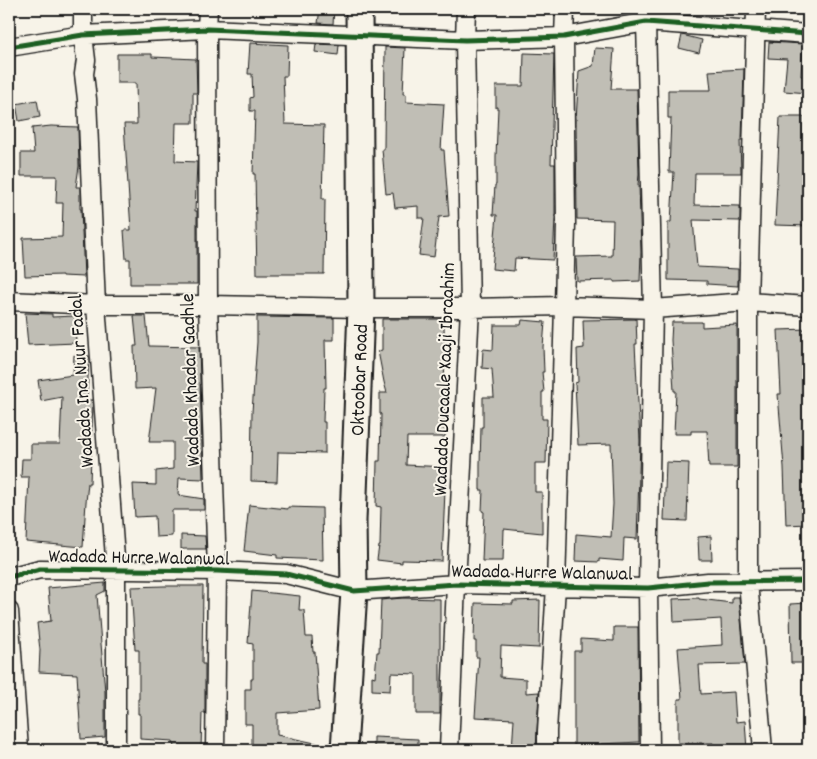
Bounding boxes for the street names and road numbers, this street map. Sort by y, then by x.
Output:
street label: Wadada Ducaale Xaaji Ibraahim [428,262,464,496]
street label: Wadada Ina Nuur Fadal [63,293,103,468]
street label: Wadada Khadar Gadhle [175,293,209,467]
street label: Oktoobar Road [345,323,377,437]
street label: Wadada Hurre Walanwal [48,543,230,575]
street label: Wadada Hurre Walanwal [451,558,633,590]

